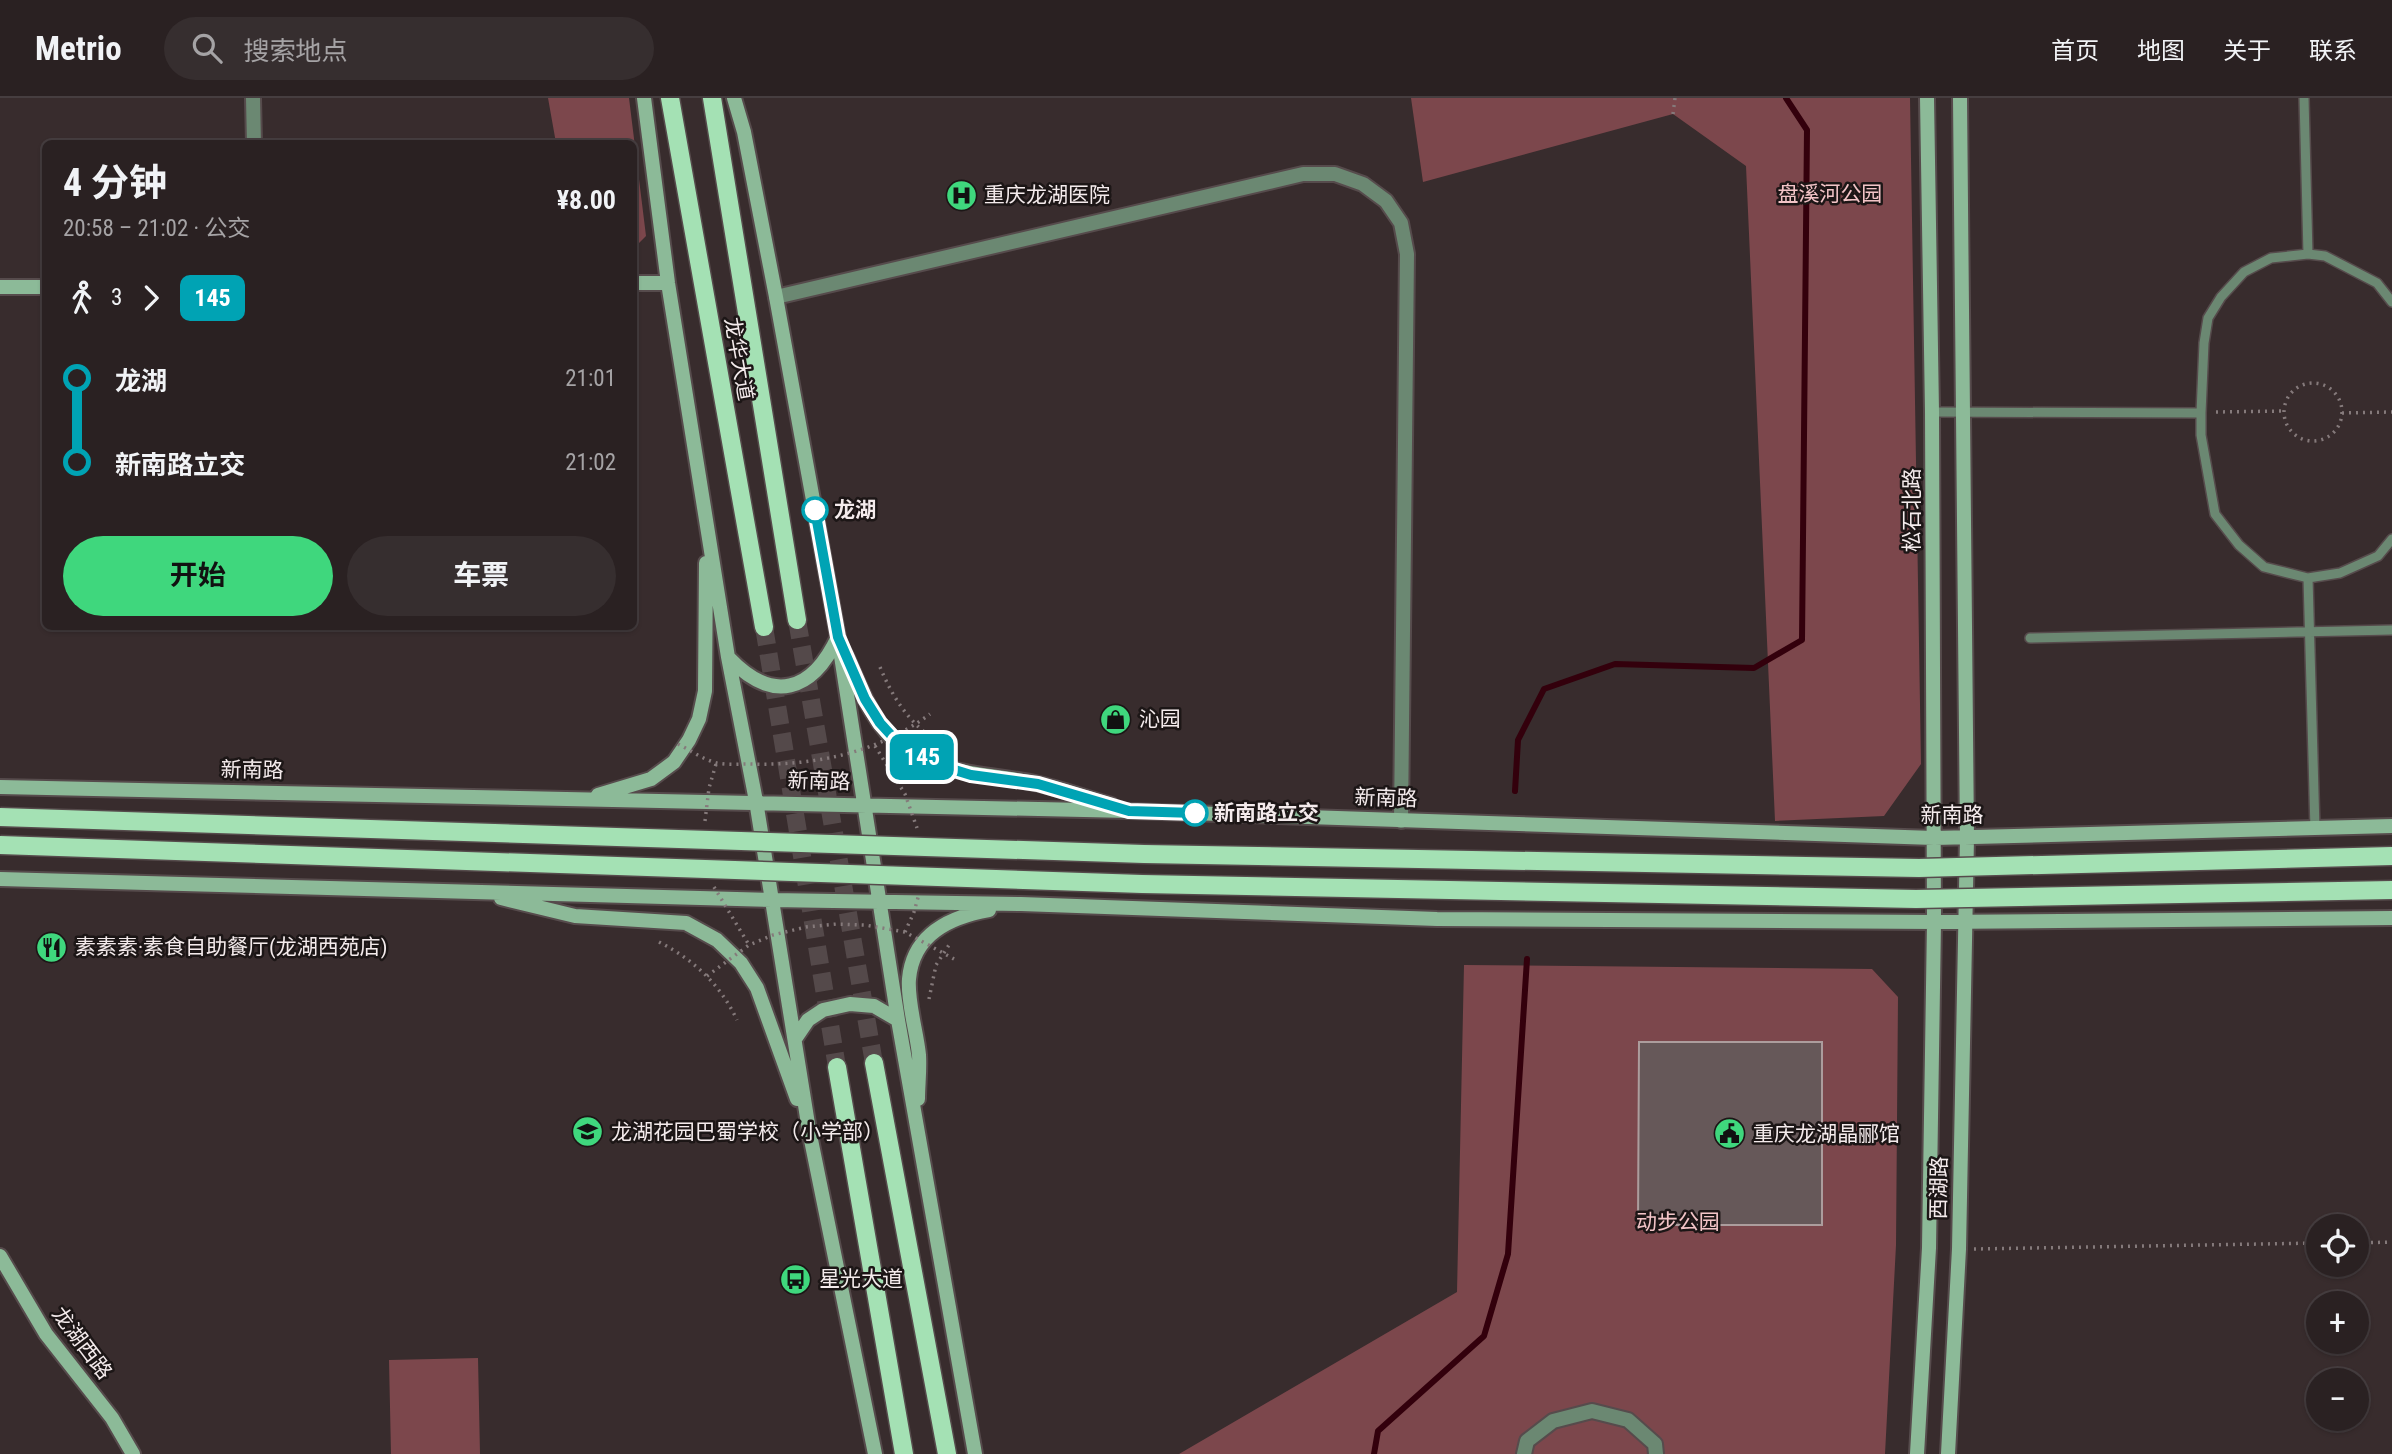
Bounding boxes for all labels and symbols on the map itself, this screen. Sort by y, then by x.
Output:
hospital icon: 重庆龙湖医院 [944,178,978,212]
park label: 盘溪河公园 [1778,182,1883,206]
place label: 重庆龙湖医院 [984,183,1110,207]
street label: 龙华大道 [720,316,758,402]
street label: 松石北路 [1900,468,1924,552]
marker: 龙湖 [802,497,828,523]
place label: 龙湖 [834,498,876,522]
shop icon: 沁园 [1099,702,1133,736]
place label: 沁园 [1139,707,1181,731]
line badge: 145 [882,734,962,780]
street label: 新南路 [220,757,284,783]
street label: 新南路 [787,768,851,794]
street label: 新南路 [1354,785,1418,811]
marker: 新南路立交 [1182,800,1208,826]
place label: 新南路立交 [1214,801,1319,825]
street label: 新南路 [1921,803,1984,827]
restaurant icon: 素素素·素食自助餐厅(龙湖西苑店) [35,930,69,964]
place label: 素素素·素食自助餐厅(龙湖西苑店) [75,935,387,959]
school or university icon: 龙湖花园巴蜀学校（小学部） [571,1115,605,1149]
public building icon: 重庆龙湖晶郦馆 [1713,1117,1747,1151]
place label: 龙湖花园巴蜀学校（小学部） [611,1120,884,1144]
place label: 重庆龙湖晶郦馆 [1753,1122,1900,1146]
street label: 西湖路 [1926,1156,1952,1220]
park label: 动步公园 [1636,1210,1720,1234]
bus stop icon: 星光大道 [779,1262,813,1296]
place label: 星光大道 [819,1267,903,1291]
street label: 龙湖西路 [47,1302,117,1384]

